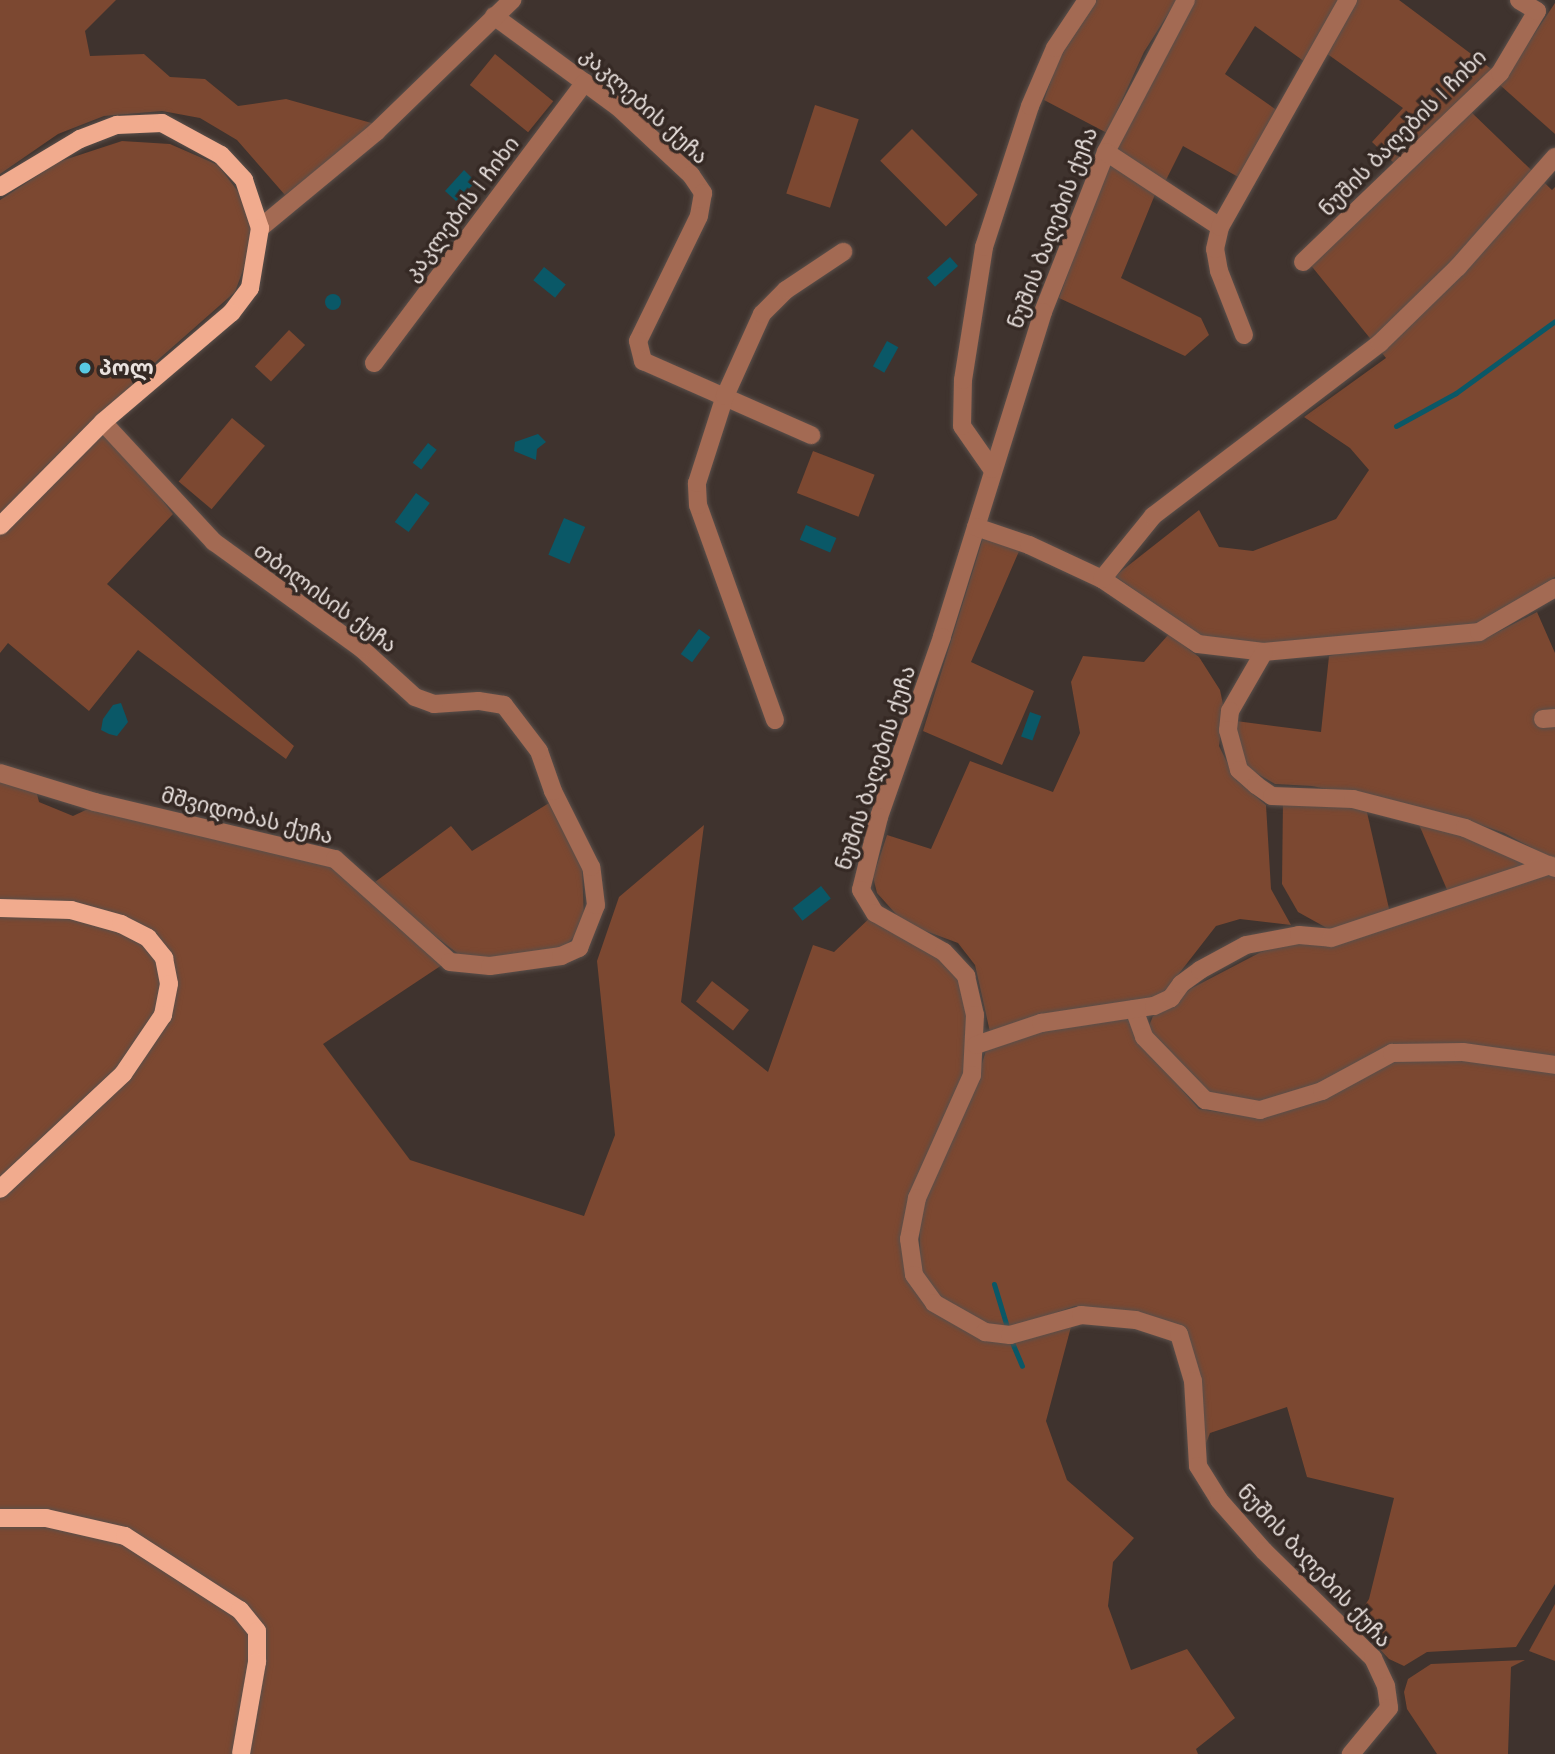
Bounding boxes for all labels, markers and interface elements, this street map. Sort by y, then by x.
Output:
street label: კაკლების ქუჩა [575,42,713,170]
street label: ნუშის ბაღების I ჩიხი [1314,44,1492,222]
street label: ნუშის ბაღების ქუჩა [1003,124,1103,332]
street label: კაკლების I ჩიხი [399,132,525,286]
place label: პოლ [99,355,154,381]
marker: პოლ [77,360,93,376]
street label: თბილისის ქუჩა [249,538,401,658]
street label: ნუშის ბაღების ქუჩა [831,663,921,873]
street label: მშვიდობას ქუჩა [159,782,335,850]
street label: ნუშის ბაღების ქუჩა [1232,1479,1396,1653]

